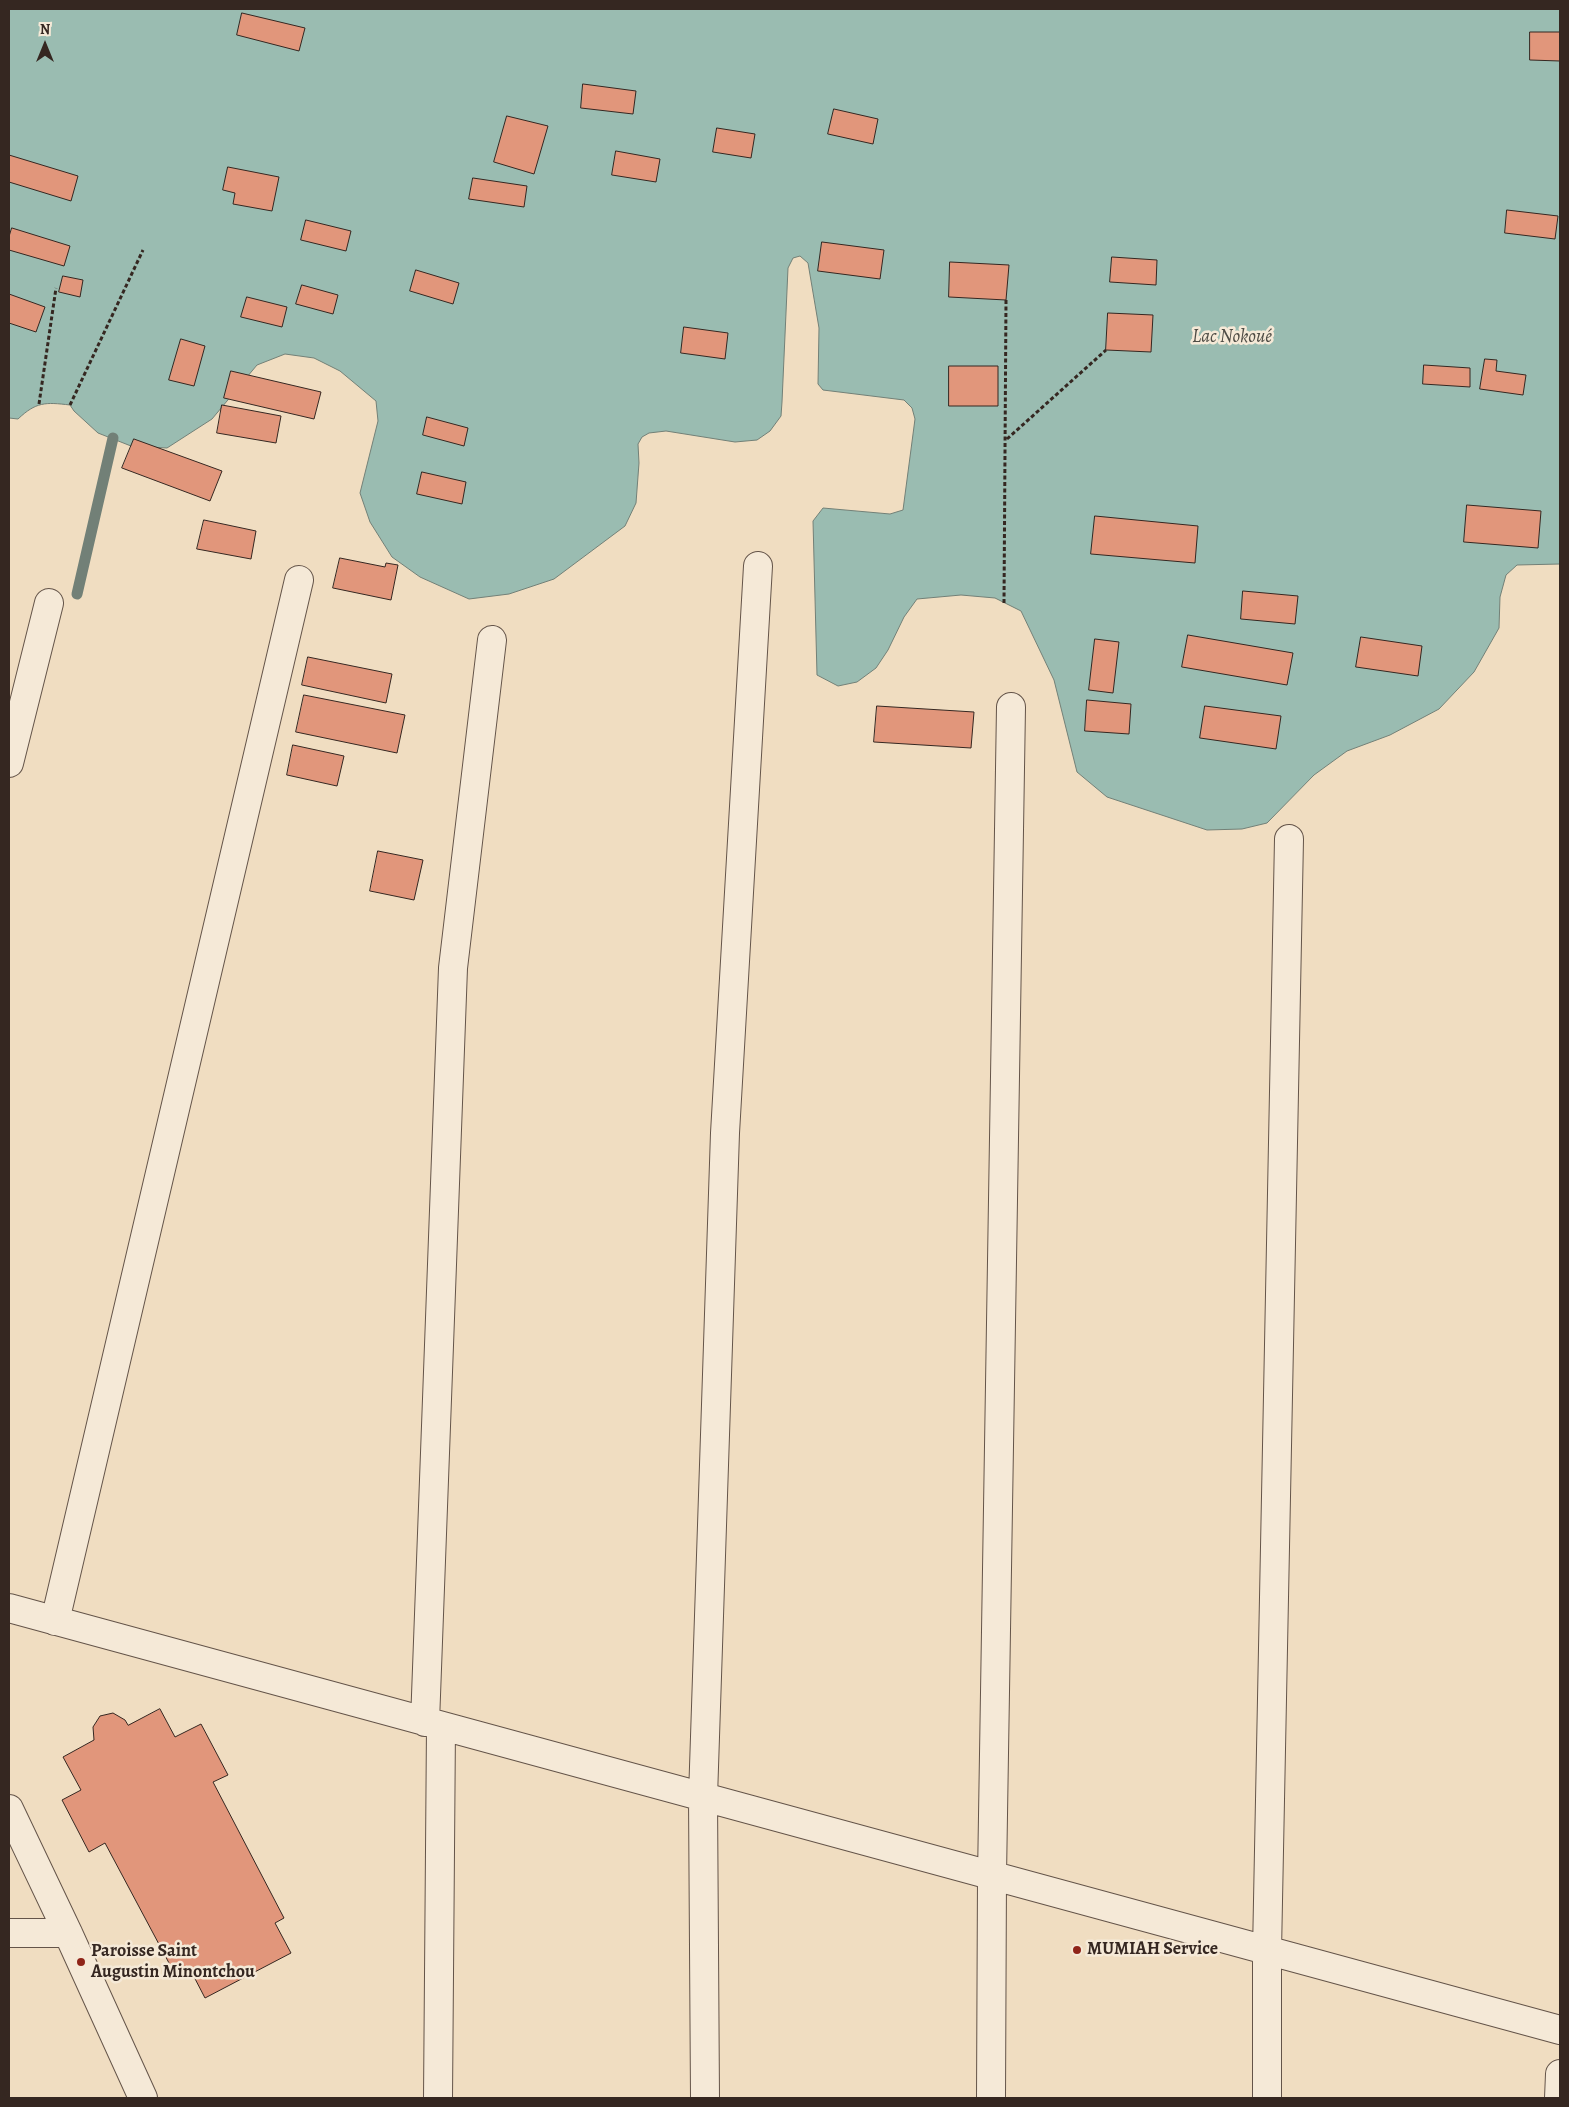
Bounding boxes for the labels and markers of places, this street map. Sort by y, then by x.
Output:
place label: MUMIAH Service [1087,1939,1218,1961]
place label: Paroisse Saint Augustin Minontchou [91,1941,255,1984]
marker: MUMIAH Service [1071,1944,1083,1956]
marker: Paroisse Saint Augustin Minontchou [75,1956,87,1968]

